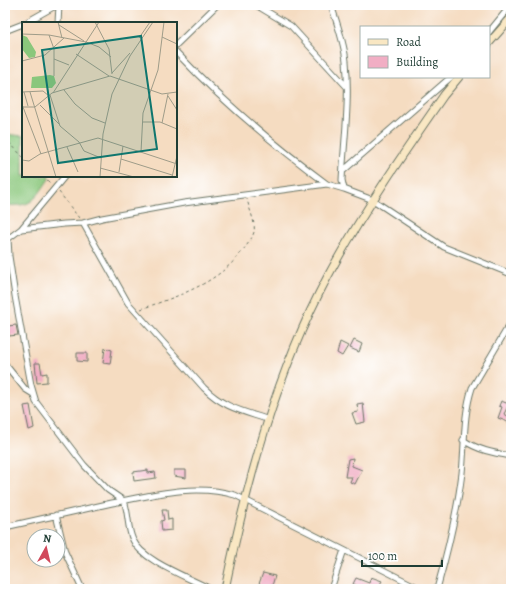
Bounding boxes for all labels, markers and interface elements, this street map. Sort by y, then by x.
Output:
inset map [22,22,177,177]
legend [360,26,490,78]
text: Road [396,34,422,50]
text: Building [396,54,438,70]
north arrow [26,528,66,568]
text: N [42,531,52,547]
scale bar [362,542,442,568]
text: 100 m [368,548,397,564]

